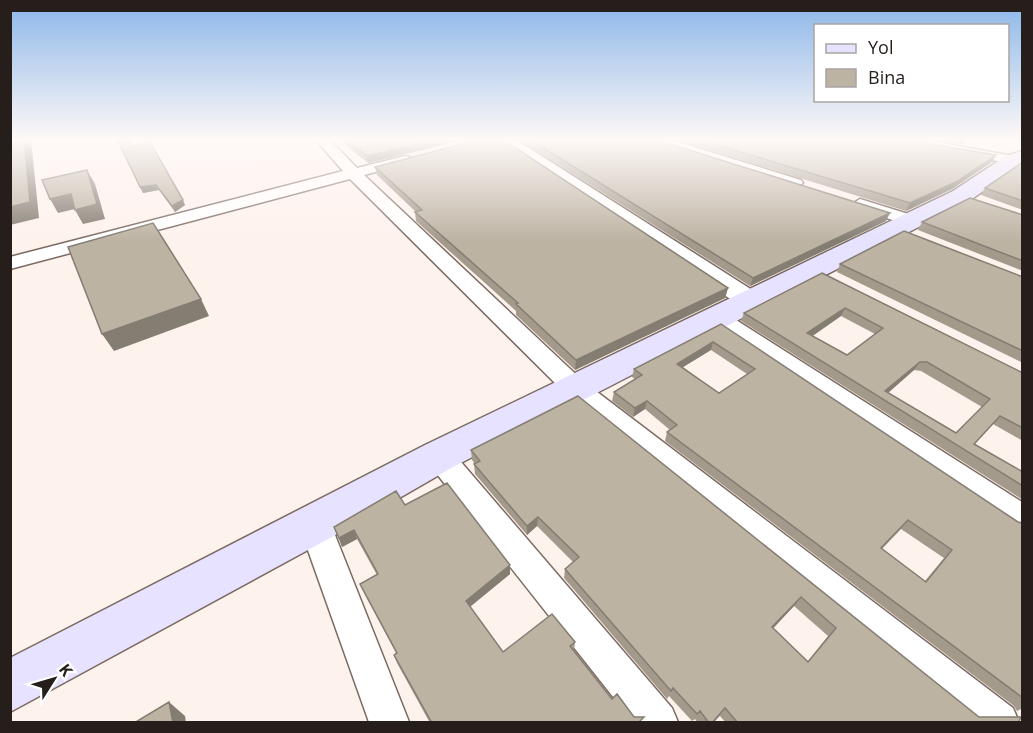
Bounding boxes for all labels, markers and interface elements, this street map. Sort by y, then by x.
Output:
legend [814,24,1009,102]
text: Yol [868,35,893,59]
text: Bina [868,65,905,89]
north arrow [24,649,84,709]
text: K [54,659,78,681]

